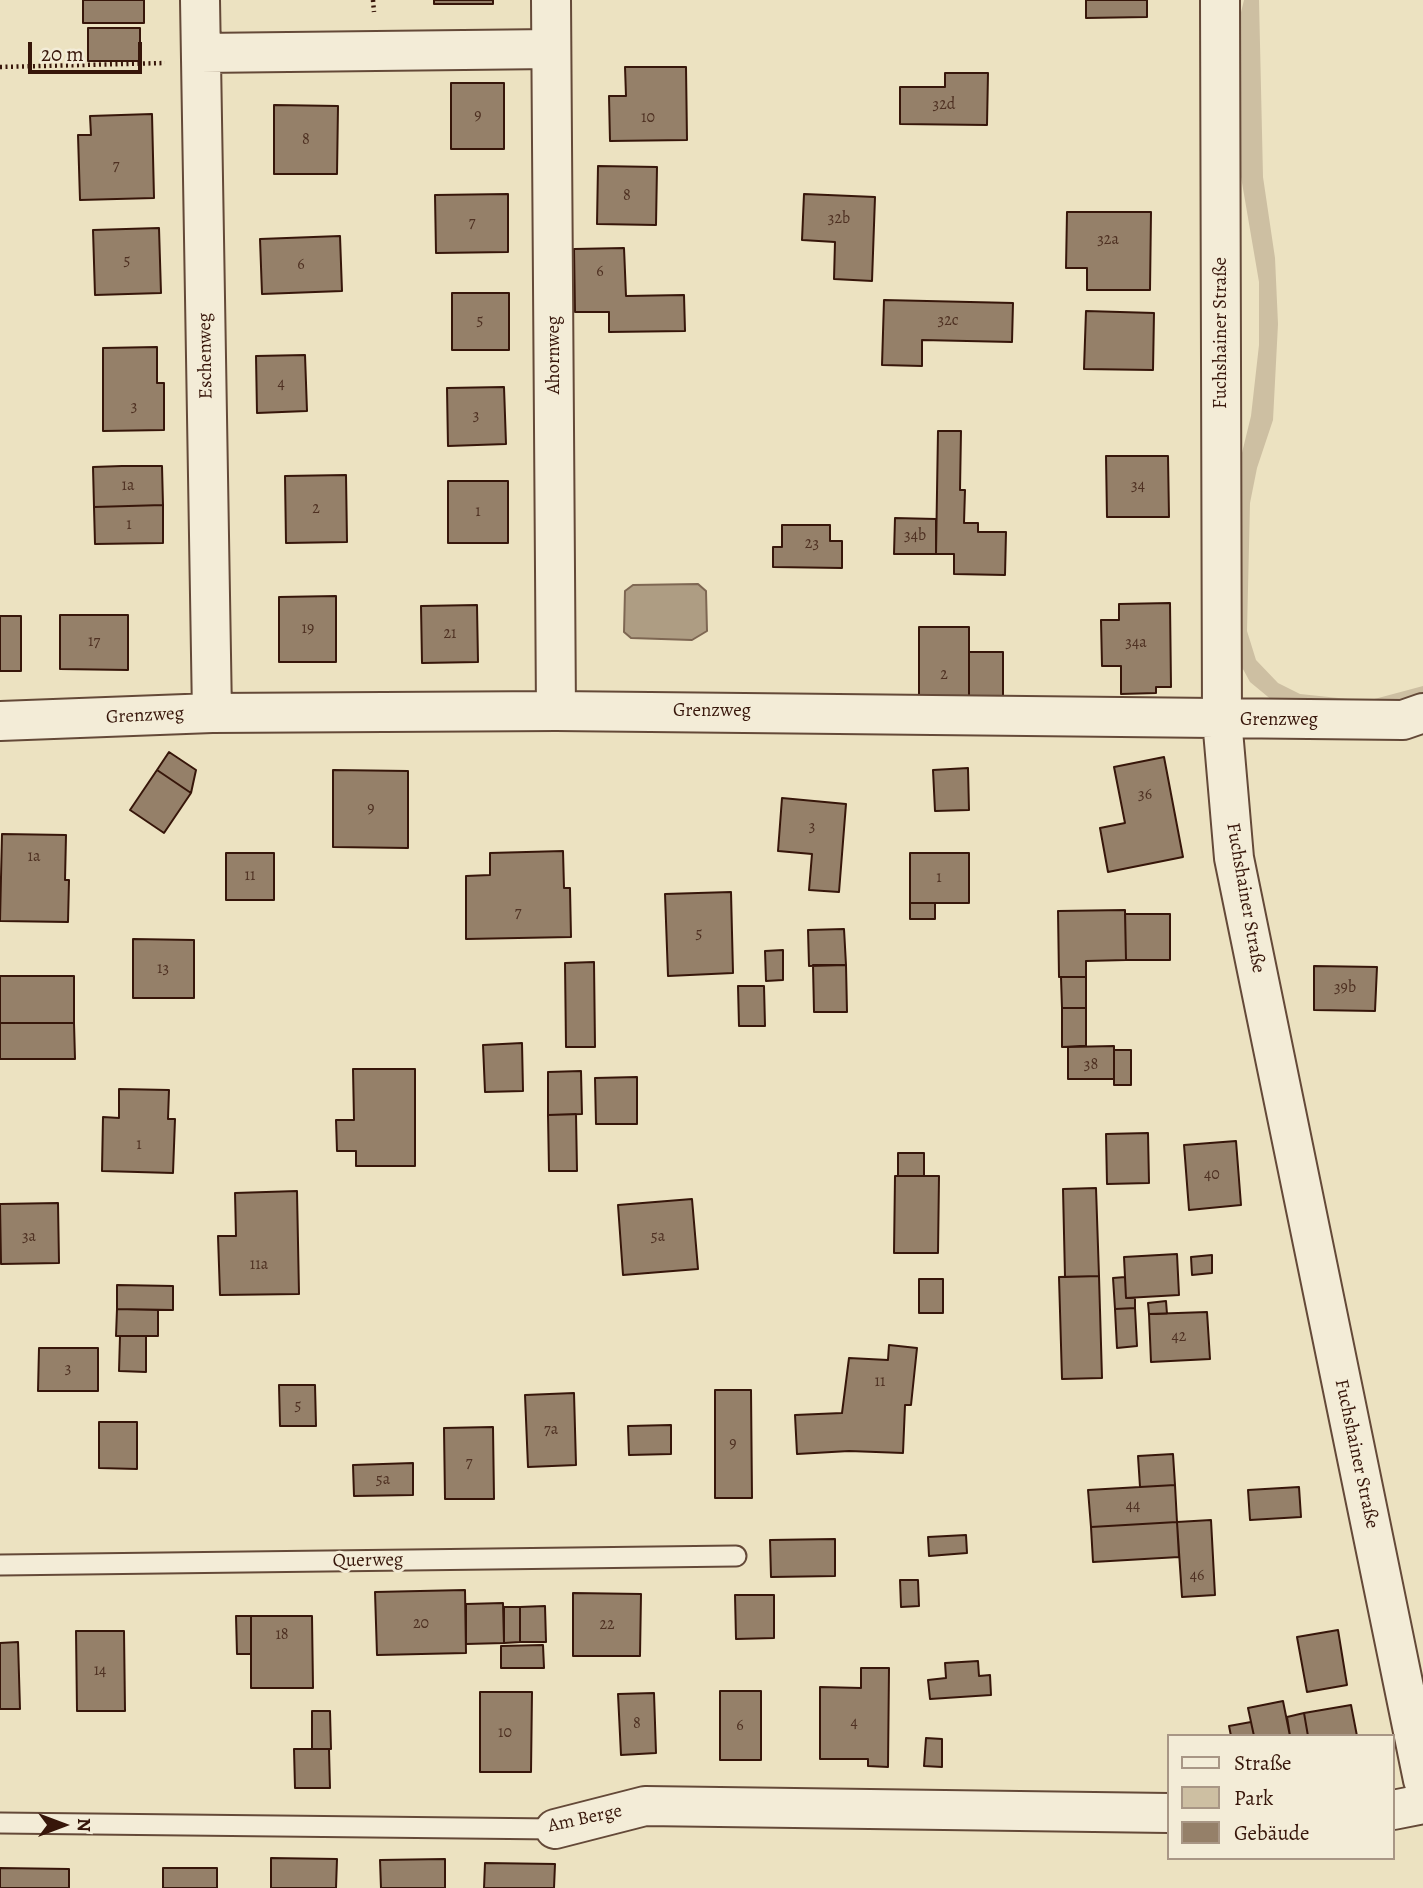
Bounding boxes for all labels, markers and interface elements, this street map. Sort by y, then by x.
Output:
scale bar [32,28,145,72]
text: 20 m [41,40,84,68]
house number: 32d [933,95,955,115]
house number: 9 [474,106,482,126]
house number: 10 [641,108,655,128]
house number: 8 [302,130,310,150]
house number: 7 [113,156,119,176]
house number: 8 [623,186,631,206]
house number: 32b [828,209,850,229]
house number: 7 [469,213,475,233]
house number: 32a [1097,230,1119,250]
house number: 5 [124,251,130,271]
house number: 6 [297,255,305,275]
street label: Fuchshainer Straße [1210,257,1232,409]
house number: 6 [596,262,604,282]
house number: 5 [477,311,483,331]
house number: 32c [937,311,959,331]
street label: Eschenweg [194,313,218,399]
street label: Ahornweg [543,316,565,394]
house number: 4 [277,374,285,394]
house number: 3 [131,397,137,417]
house number: 3 [473,406,479,426]
house number: 1a [122,476,134,496]
house number: 34 [1131,476,1145,496]
house number: 2 [312,499,320,519]
house number: 1 [475,502,481,522]
house number: 1 [126,515,132,535]
house number: 34b [904,526,926,546]
house number: 23 [805,534,819,554]
house number: 19 [302,619,314,639]
house number: 21 [443,624,457,644]
house number: 17 [88,632,100,652]
house number: 34a [1125,633,1147,653]
house number: 2 [940,665,948,685]
street label: Grenzweg [673,700,751,722]
street label: Grenzweg [105,703,185,729]
street label: Grenzweg [1240,709,1318,731]
house number: 36 [1138,785,1152,805]
house number: 9 [367,799,375,819]
house number: 3 [809,817,815,837]
street label: Fuchshainer Straße [1221,821,1269,975]
house number: 1a [28,847,40,867]
house number: 11 [245,866,255,886]
house number: 1 [936,868,942,888]
house number: 7 [515,903,521,923]
house number: 5 [696,924,702,944]
house number: 13 [157,959,169,979]
house number: 39b [1334,978,1356,998]
house number: 38 [1084,1055,1098,1075]
house number: 1 [136,1135,142,1155]
house number: 40 [1204,1165,1220,1185]
house number: 3a [22,1227,36,1247]
house number: 5a [651,1227,665,1247]
house number: 11a [250,1255,268,1275]
house number: 42 [1172,1327,1186,1347]
house number: 3 [65,1359,71,1379]
house number: 11 [875,1372,885,1392]
street label: Fuchshainer Straße [1329,1377,1383,1531]
house number: 5 [295,1396,301,1416]
house number: 7a [544,1420,558,1440]
house number: 9 [729,1434,737,1454]
house number: 7 [466,1453,472,1473]
house number: 5a [376,1470,390,1490]
house number: 44 [1126,1496,1140,1516]
street label: Querweg [333,1549,403,1573]
house number: 46 [1190,1566,1204,1586]
house number: 20 [413,1614,429,1634]
house number: 22 [599,1615,615,1635]
house number: 18 [275,1625,289,1645]
house number: 14 [94,1661,106,1681]
house number: 4 [850,1713,858,1733]
house number: 8 [633,1714,641,1734]
house number: 6 [736,1716,744,1736]
house number: 10 [498,1723,512,1743]
legend [1168,1734,1395,1860]
text: Straße [1234,1749,1292,1777]
text: Park [1234,1784,1273,1812]
north arrow [28,1790,98,1860]
street label: Am Berge [546,1800,624,1838]
text: N [71,1818,97,1832]
text: Gebäude [1234,1819,1310,1847]

